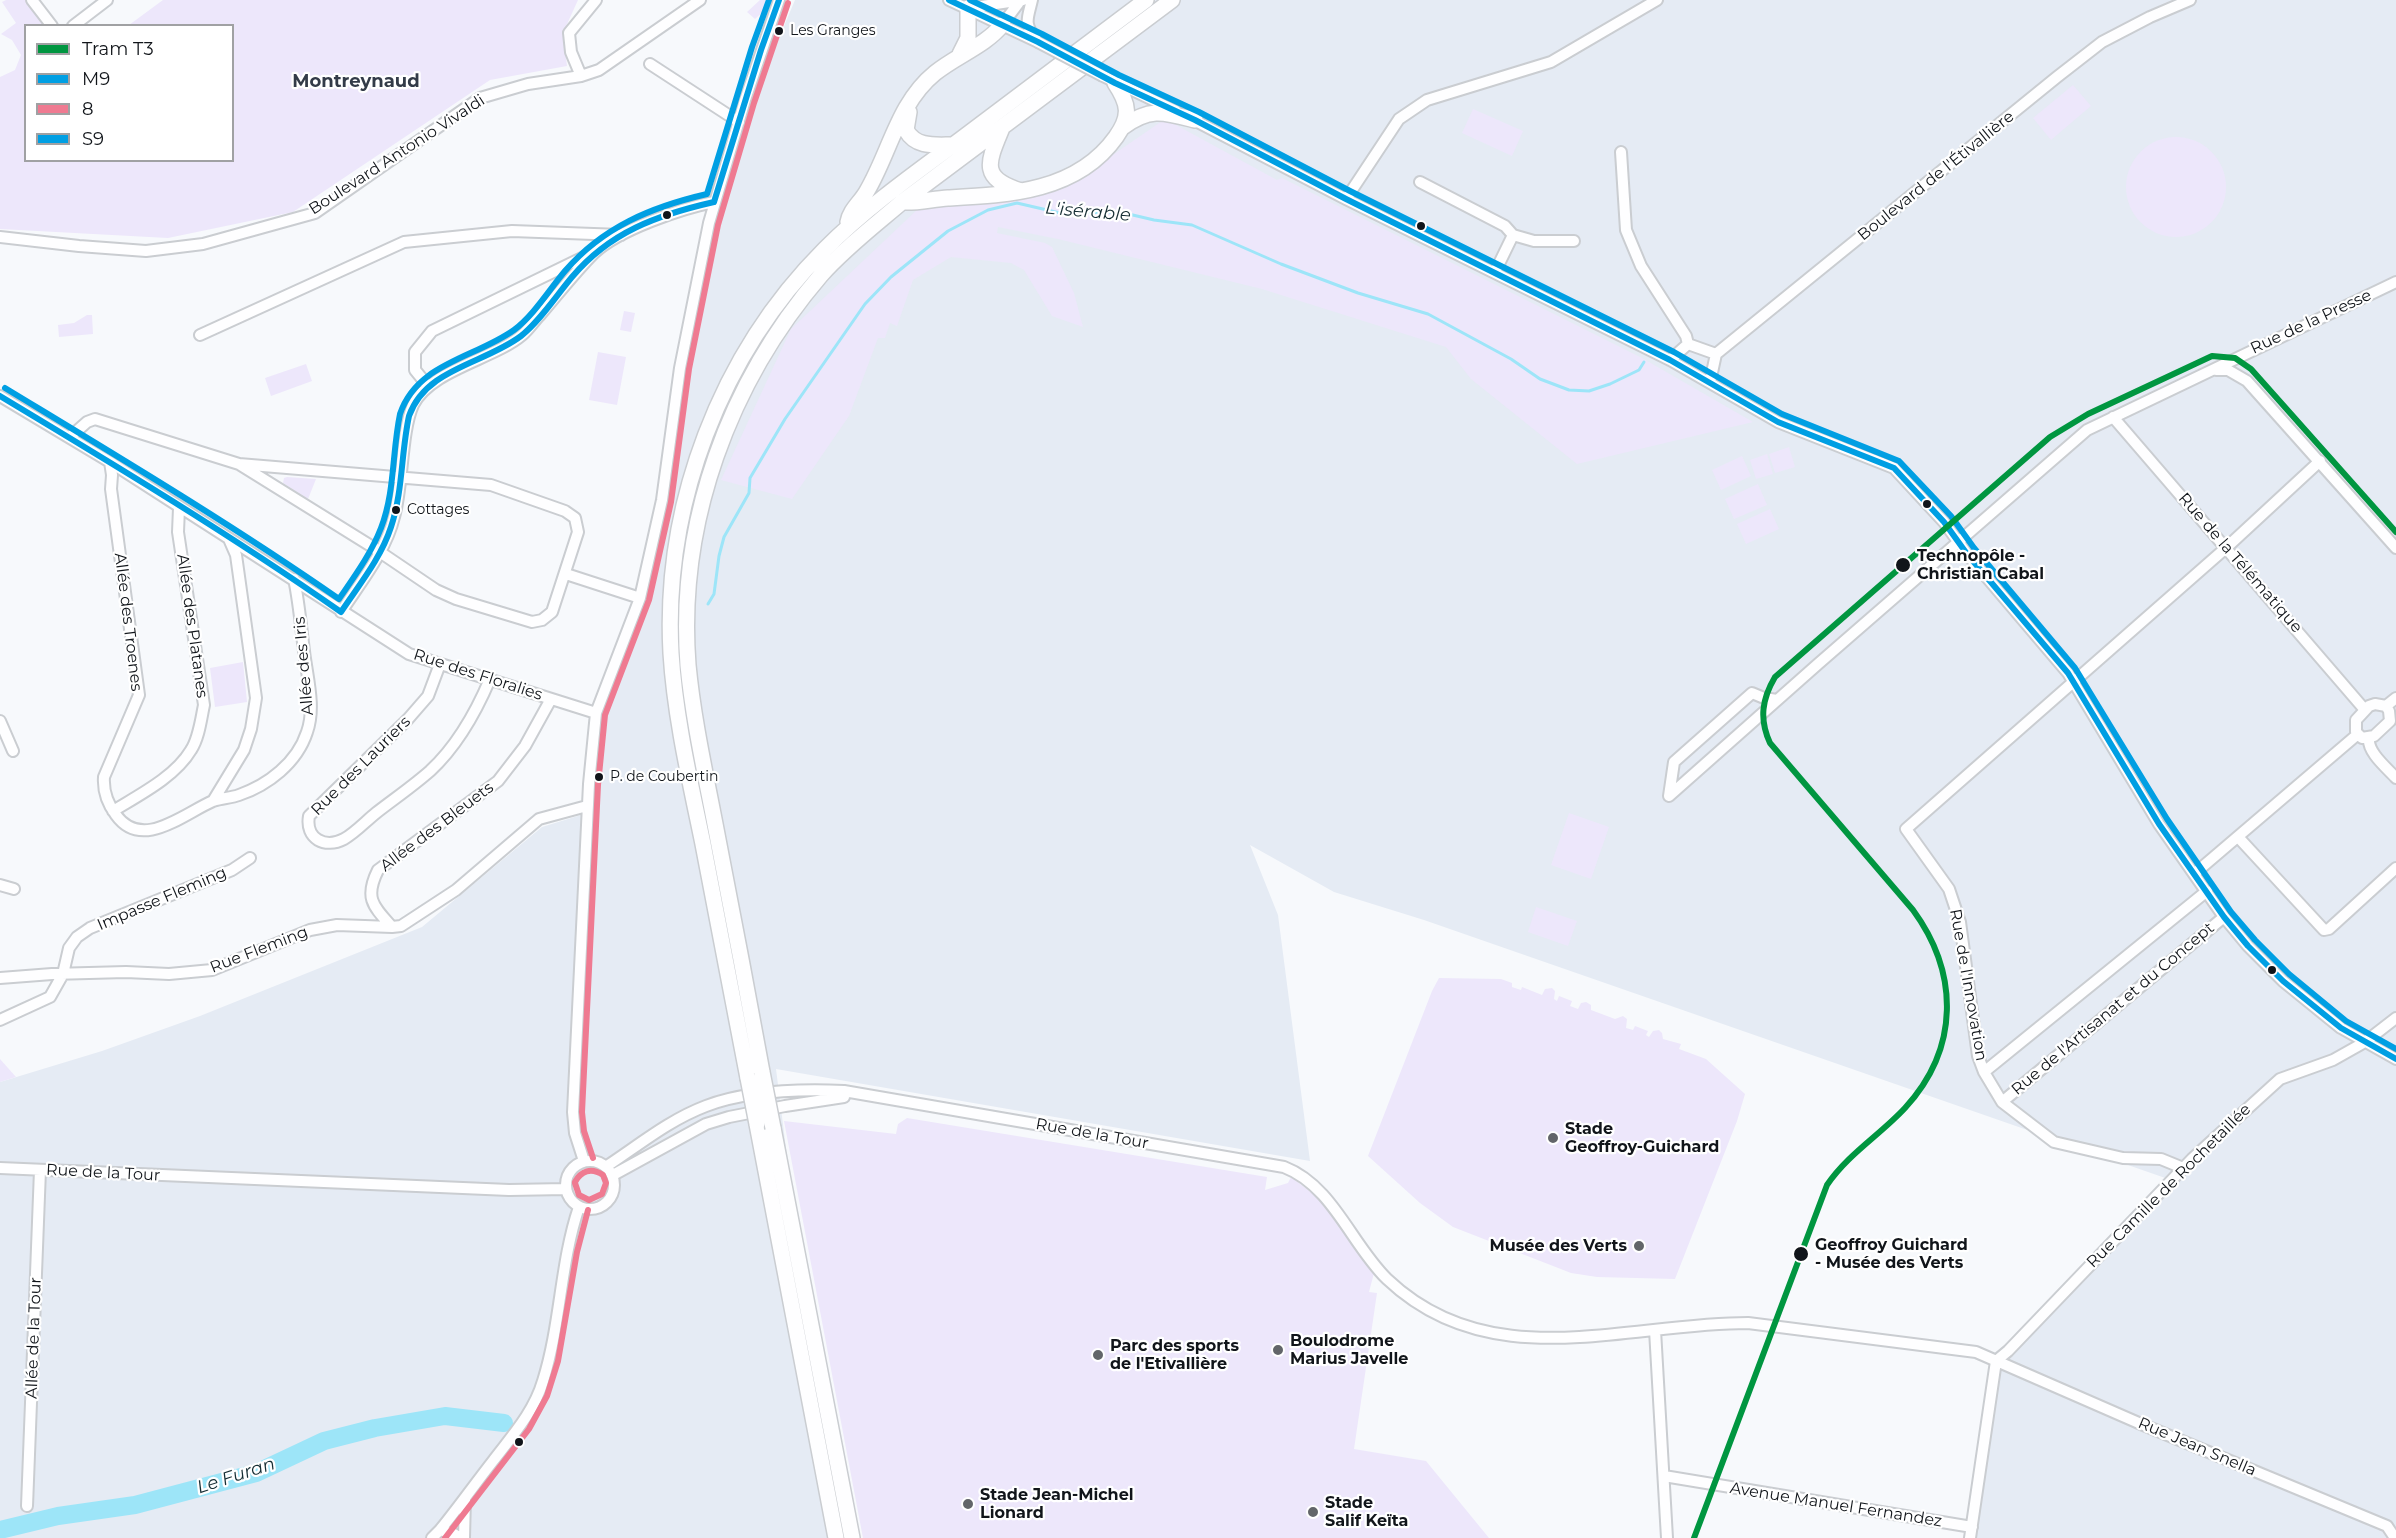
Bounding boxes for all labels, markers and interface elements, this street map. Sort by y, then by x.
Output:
place label: Les Granges [790,23,876,39]
legend [24,24,234,162]
marker: Les Granges [773,25,785,37]
text: Tram T3 [82,38,154,60]
text: M9 [82,68,110,90]
district label: Montreynaud [292,71,420,93]
street label: Boulevard Antonio Vivaldi [305,91,489,219]
text: 8 [82,98,93,120]
street label: Boulevard de l'Étivallière [1854,107,2018,245]
text: S9 [82,128,104,150]
water label: L'isérable [1044,198,1132,226]
unlabelled marker [661,209,673,221]
unlabelled marker [1415,220,1427,232]
street label: Rue de la Presse [2248,286,2374,358]
street label: Rue de la Télématique [2174,489,2306,637]
unlabelled marker [1921,498,1933,510]
place label: Cottages [407,502,469,518]
marker: Cottages [390,504,402,516]
place label: Technopôle - Christian Cabal [1917,546,2044,584]
street label: Allée des Troenes [110,552,146,692]
street label: Allée des Platanes [172,553,212,699]
marker: Technopôle - Christian Cabal [1894,556,1912,574]
street label: Allée des Iris [290,616,318,716]
street label: Rue des Floralies [411,645,545,705]
street label: Rue des Lauriers [307,712,415,820]
place label: P. de Coubertin [610,769,718,785]
marker: P. de Coubertin [593,771,605,783]
street label: Allée des Bleuets [377,778,497,876]
street label: Impasse Fleming [94,863,230,935]
street label: Rue de l'Innovation [1945,907,1991,1063]
street label: Rue de l'Artisanat et du Concept [2008,919,2218,1099]
street label: Rue Fleming [207,923,311,977]
unlabelled marker [2266,964,2278,976]
street label: Rue Camille de Rochetaillée [2083,1100,2255,1272]
street label: Rue de la Tour [1034,1115,1150,1153]
place label: Stade Geoffroy-Guichard [1565,1119,1719,1157]
marker: Stade Geoffroy-Guichard [1546,1131,1560,1145]
street label: Rue de la Tour [45,1160,161,1186]
place label: Geoffroy Guichard - Musée des Verts [1815,1235,1968,1273]
place label: Musée des Verts [1490,1236,1627,1256]
marker: Musée des Verts [1632,1239,1646,1253]
marker: Geoffroy Guichard - Musée des Verts [1792,1245,1810,1263]
street label: Allée de la Tour [22,1277,46,1399]
place label: Boulodrome Marius Javelle [1290,1331,1408,1369]
place label: Parc des sports de l'Etivallière [1110,1336,1239,1374]
marker: Boulodrome Marius Javelle [1271,1343,1285,1357]
marker: Parc des sports de l'Etivallière [1091,1348,1105,1362]
street label: Rue Jean Snella [2135,1413,2259,1481]
unlabelled marker [513,1436,525,1448]
water label: Le Furan [194,1453,278,1499]
street label: Avenue Manuel Fernandez [1729,1479,1943,1531]
place label: Stade Jean-Michel Lionard [980,1485,1134,1523]
place label: Stade Salif Keïta [1325,1493,1408,1531]
marker: Stade Jean-Michel Lionard [961,1497,975,1511]
marker: Stade Salif Keïta [1306,1505,1320,1519]

